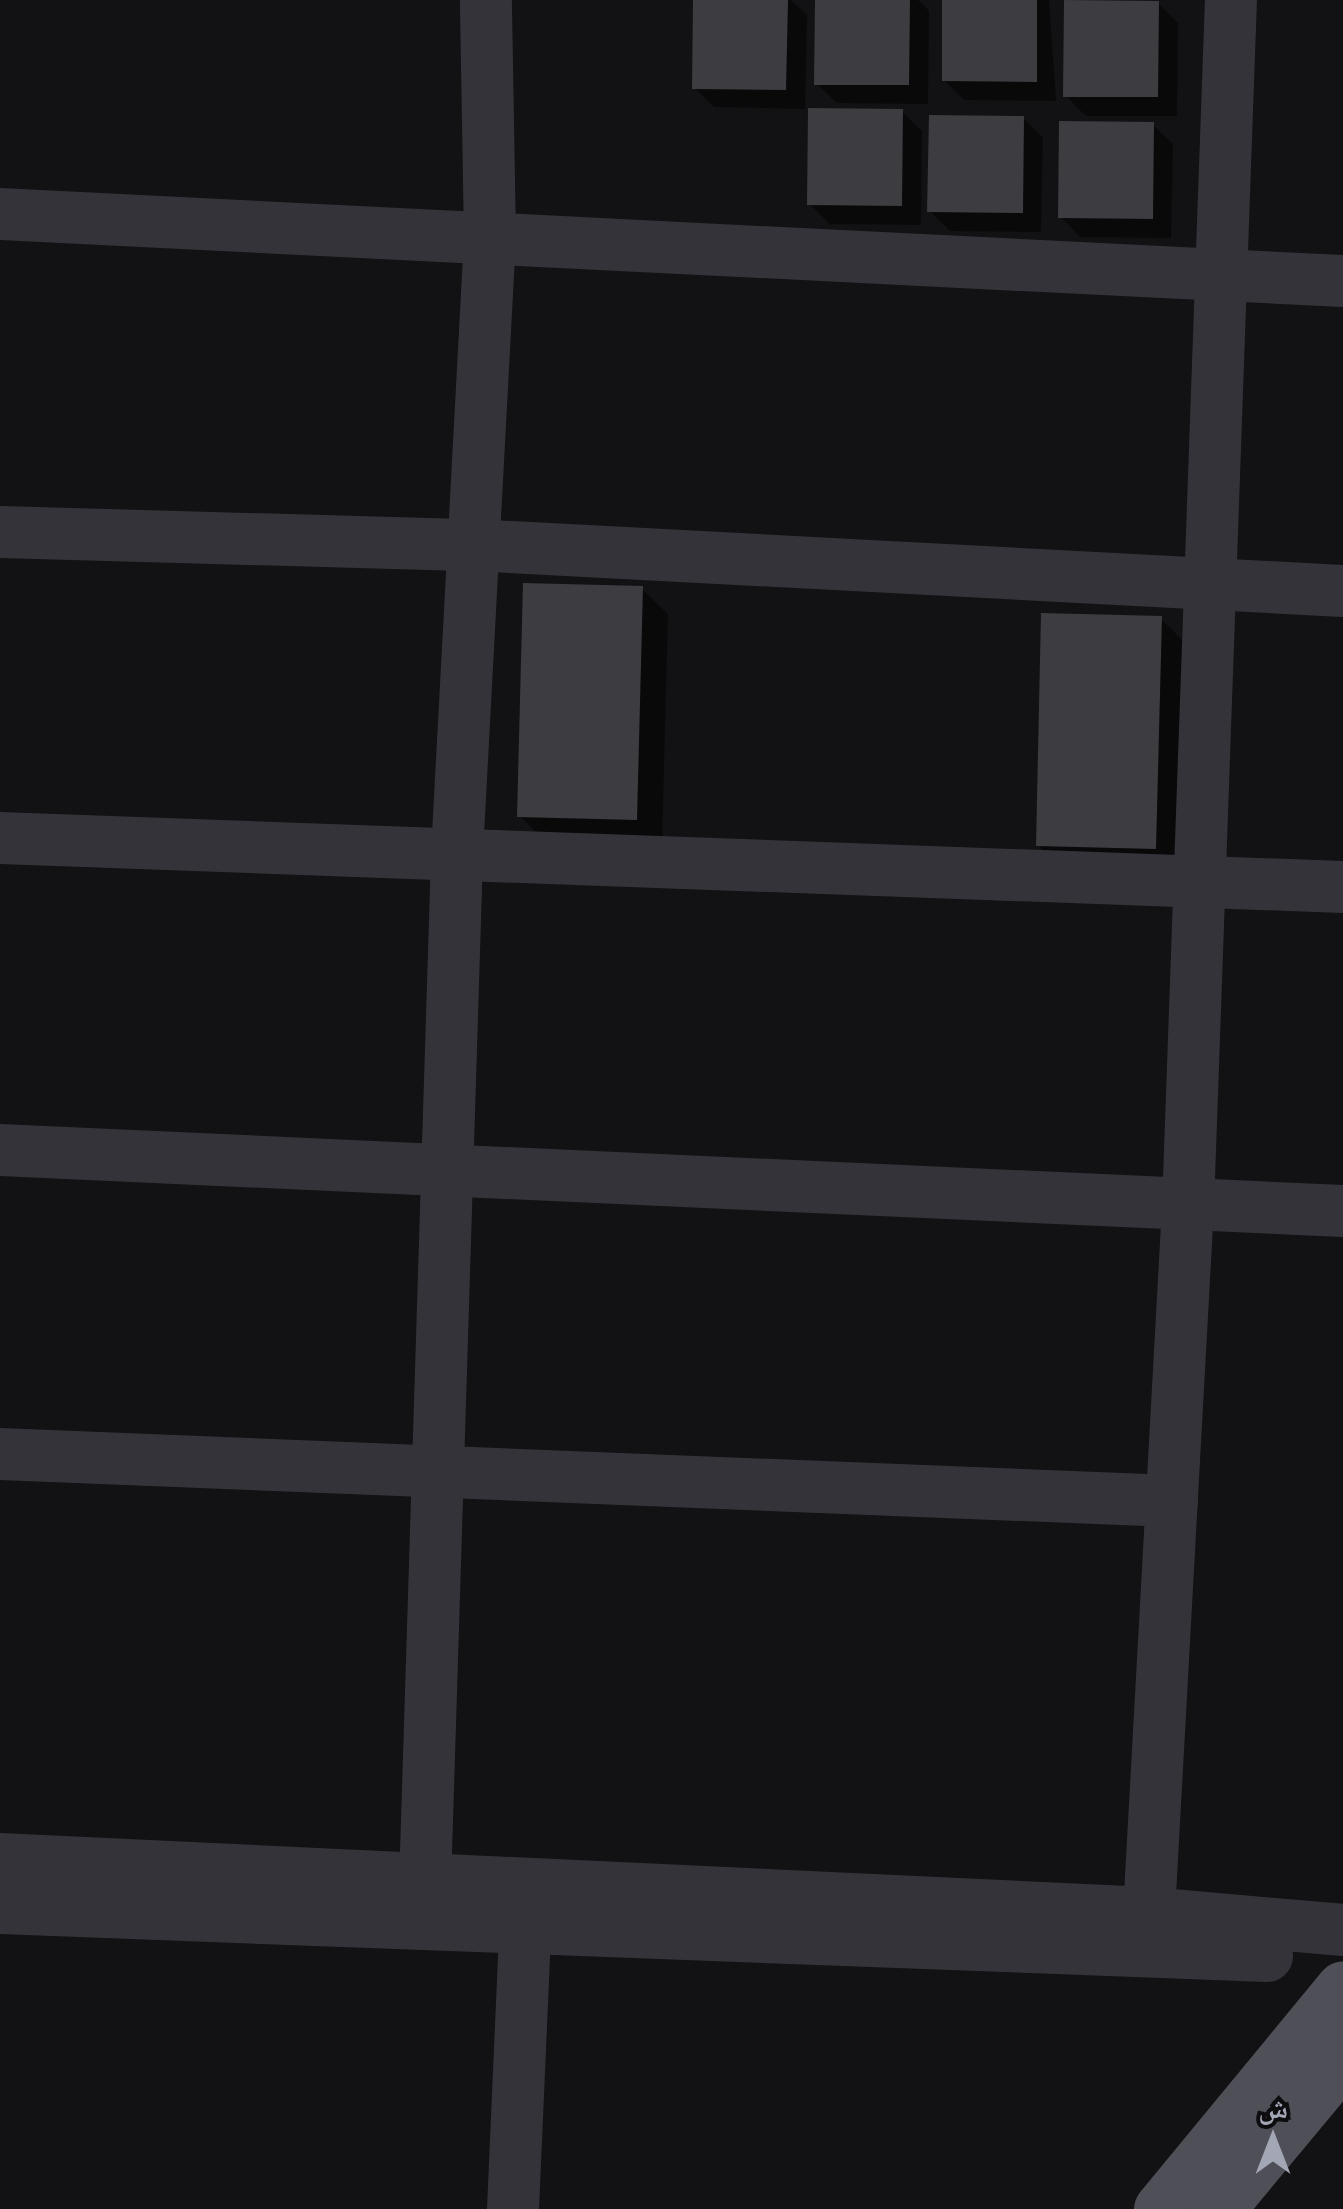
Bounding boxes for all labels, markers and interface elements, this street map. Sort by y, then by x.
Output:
north arrow [1223,2089,1323,2189]
text: ش [1258,2093,1288,2124]

